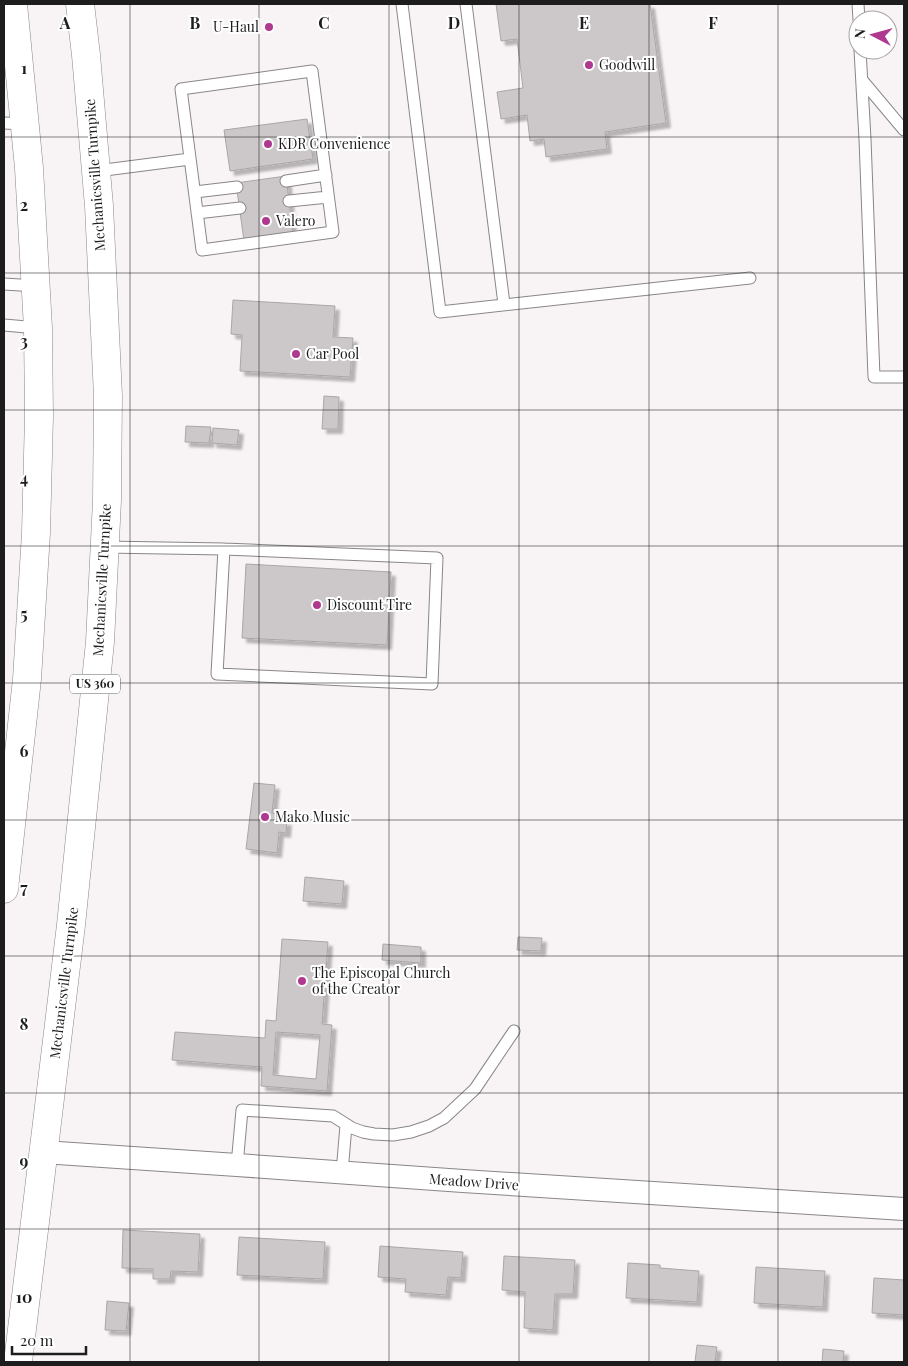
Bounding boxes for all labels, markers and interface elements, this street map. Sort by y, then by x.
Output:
north arrow [848,10,898,60]
text: A [59,12,71,33]
text: B [190,12,201,33]
text: C [318,12,330,33]
text: D [448,12,460,33]
text: E [579,12,589,33]
text: F [708,12,718,33]
place label: U-Haul [213,17,259,36]
marker: U-Haul [263,21,275,33]
text: N [850,28,870,40]
place label: Goodwill [599,55,655,74]
text: 1 [21,57,27,78]
marker: Goodwill [583,59,595,71]
street label: Mechanicsville Turnpike [80,98,109,252]
place label: KDR Convenience [278,134,391,153]
marker: KDR Convenience [262,138,274,150]
text: 2 [20,194,28,215]
place label: Valero [275,211,316,230]
marker: Valero [260,215,272,227]
text: 3 [20,330,28,351]
place label: Car Pool [306,344,359,363]
marker: Car Pool [290,348,302,360]
text: 4 [20,467,28,488]
street label: Mechanicsville Turnpike [88,503,115,657]
place label: Discount Tire [327,595,412,614]
marker: Discount Tire [311,599,323,611]
text: 5 [20,603,28,624]
road number: US 360 [70,674,120,694]
text: 6 [20,740,29,761]
place label: Mako Music [275,807,350,826]
marker: Mako Music [259,811,271,823]
text: 7 [20,877,28,898]
street label: Mechanicsville Turnpike [45,906,82,1060]
place label: The Episcopal Church of the Creator [312,963,451,998]
marker: The Episcopal Church of the Creator [296,975,308,987]
text: 8 [20,1013,29,1034]
text: 9 [20,1150,29,1171]
street label: Meadow Drive [429,1169,520,1194]
text: 10 [16,1286,32,1307]
scale bar [12,1324,86,1356]
text: 20 m [20,1330,54,1350]

